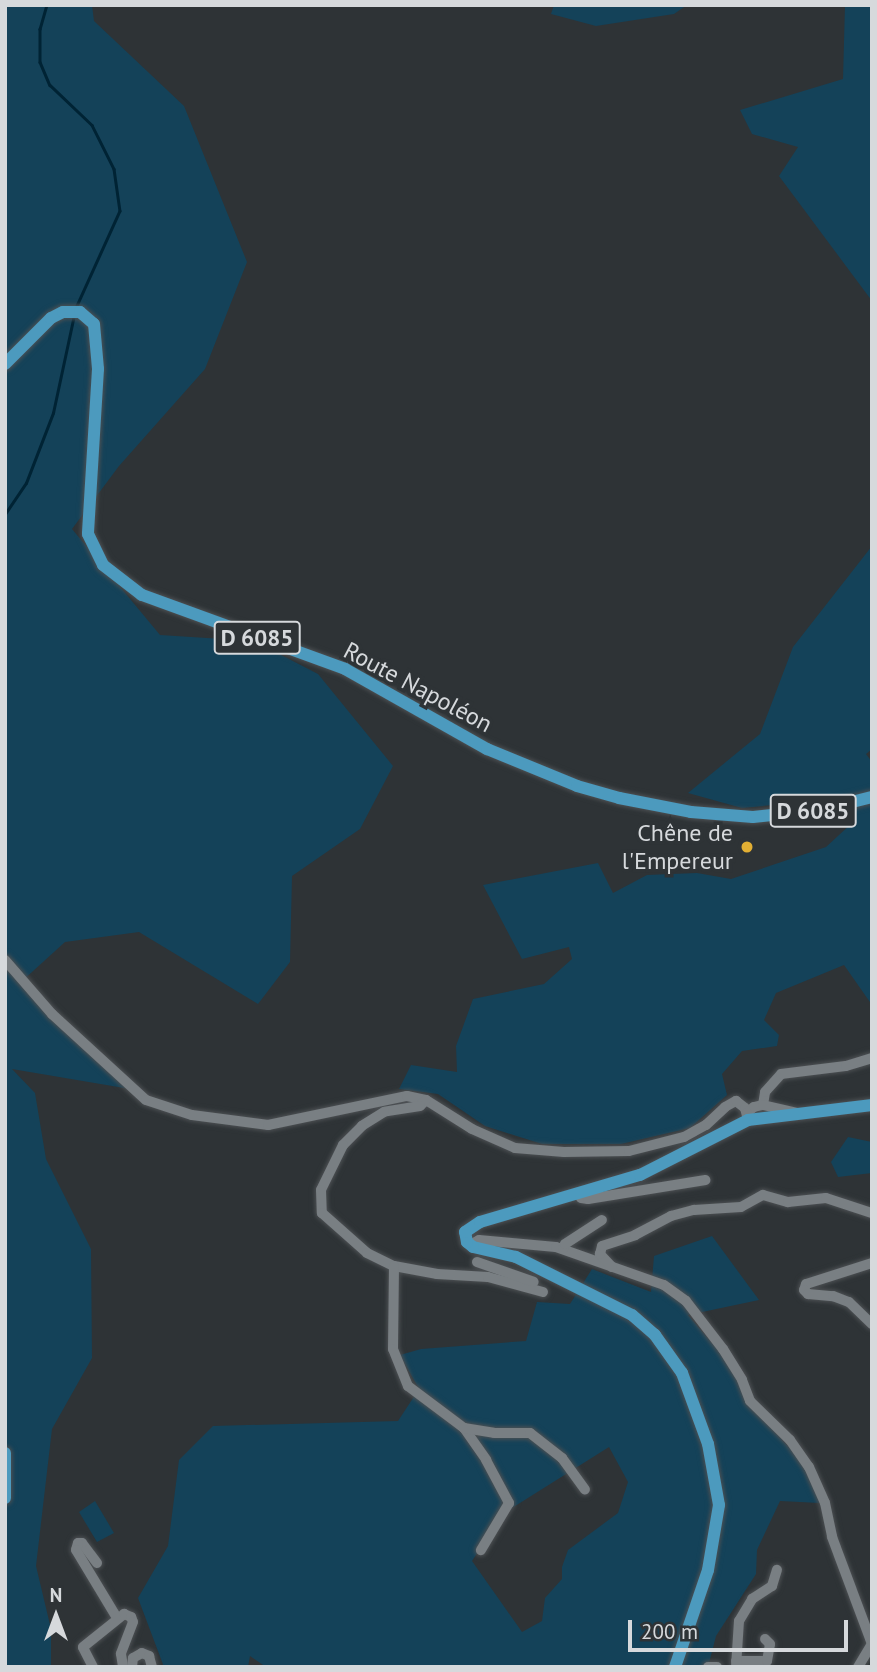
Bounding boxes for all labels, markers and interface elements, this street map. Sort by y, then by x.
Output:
road number: D 6085 [213,618,301,658]
street label: Route Napoléon [339,636,497,738]
road number: D 6085 [769,792,857,831]
place label: Chêne de l'Empereur [622,819,733,875]
marker: Chêne de l'Empereur [739,839,755,855]
north arrow [21,1581,91,1651]
text: N [50,1583,62,1607]
scale bar [632,1606,852,1650]
text: 200 m [641,1618,698,1645]

